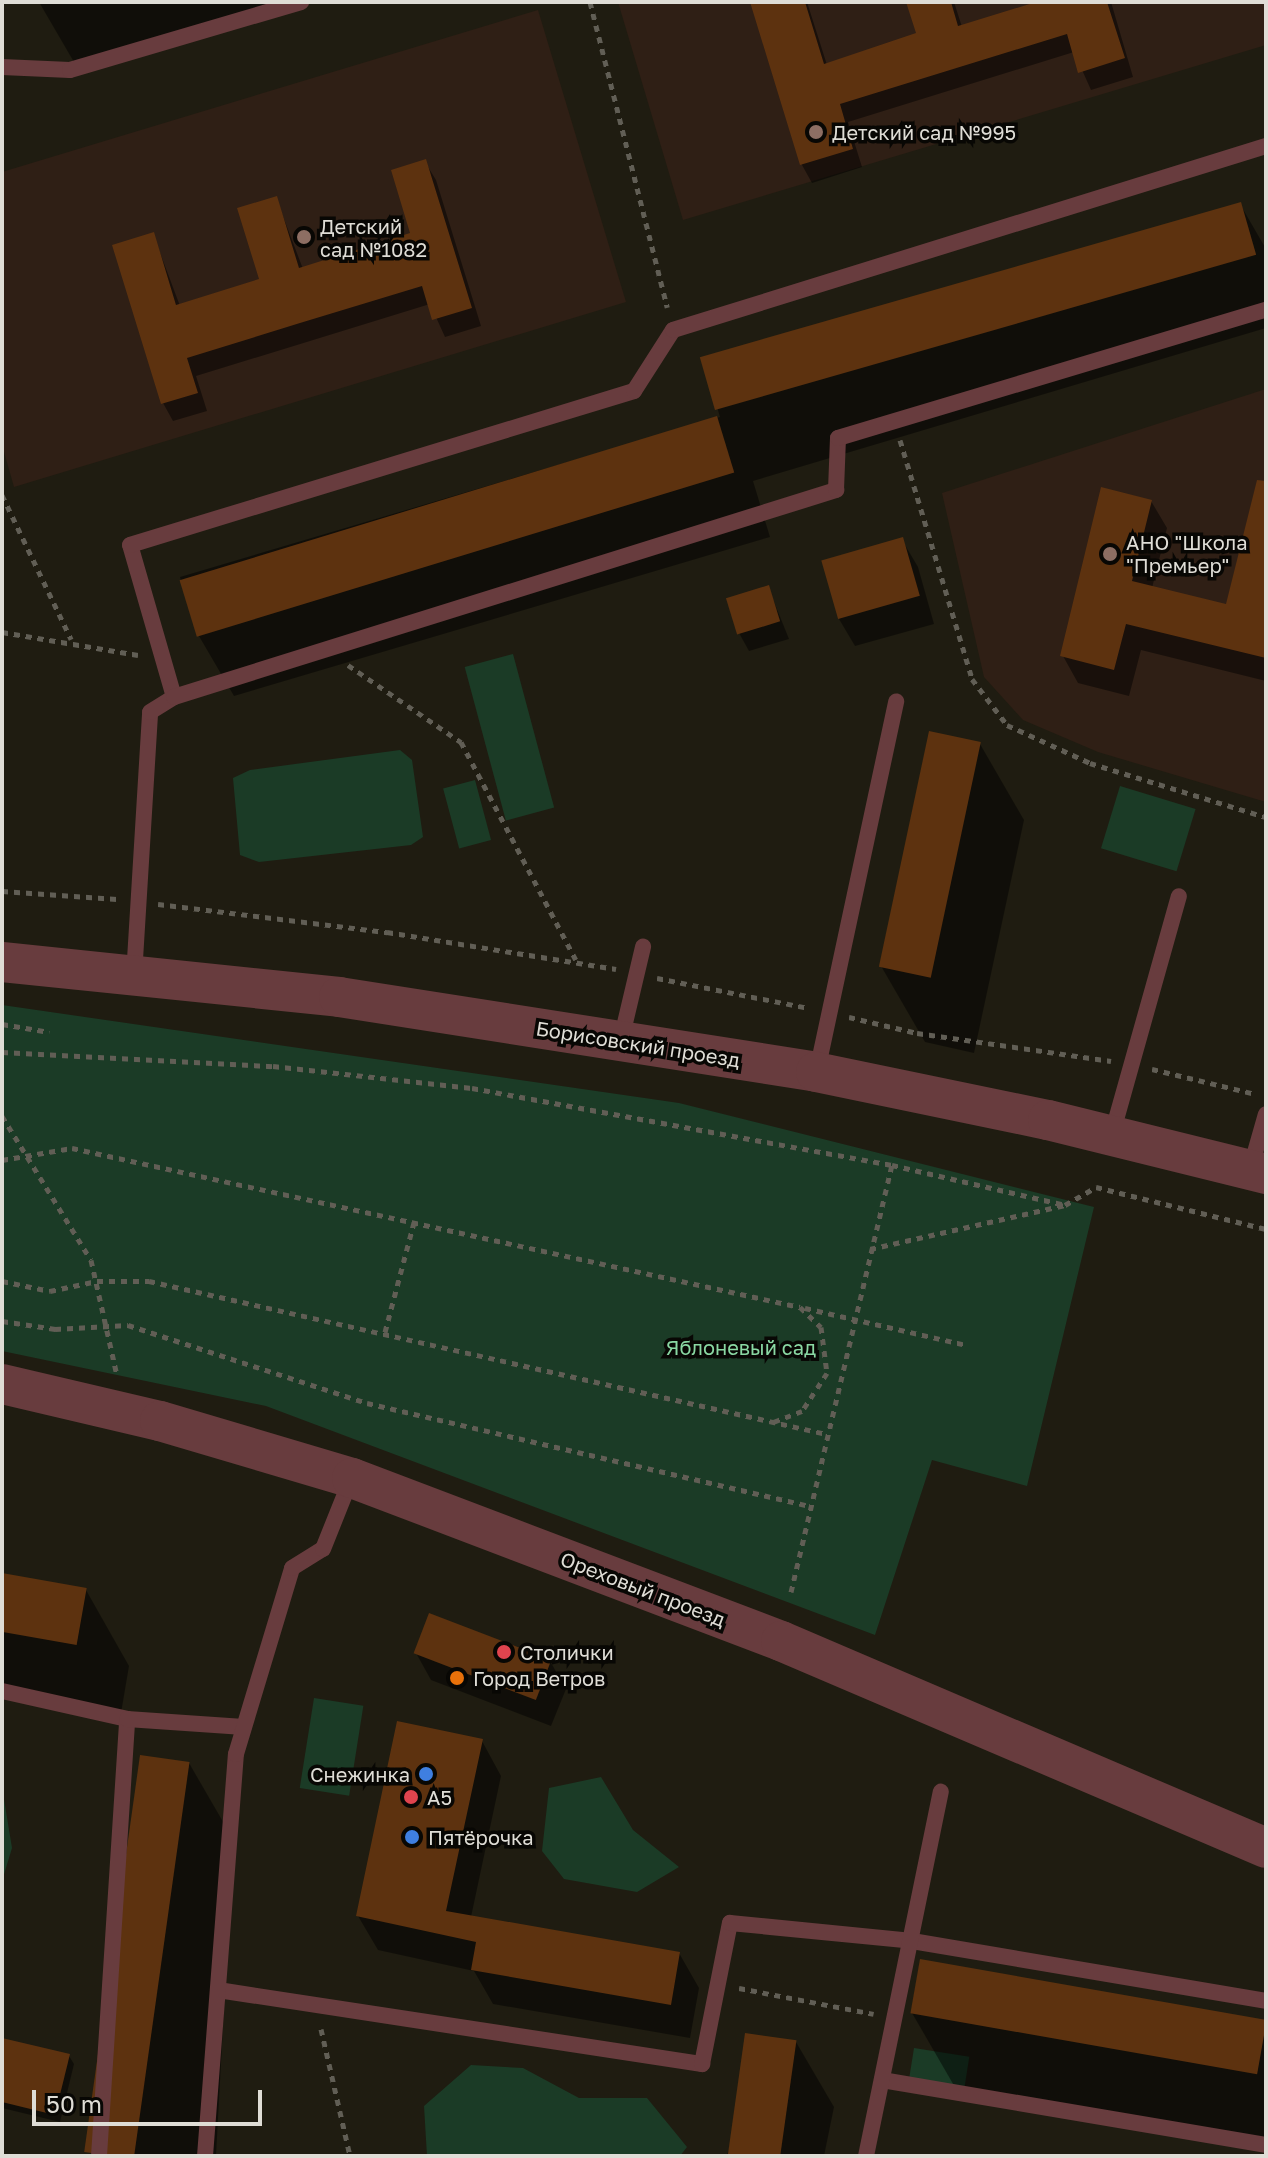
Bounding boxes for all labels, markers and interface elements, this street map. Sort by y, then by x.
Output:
place label: Детский сад №995 [832,120,1016,144]
marker: Детский сад №995 [807,123,825,141]
place label: Детский сад №1082 [320,214,427,261]
marker: Детский сад №1082 [295,228,313,246]
place label: АНО "Школа "Премьер" [1126,530,1247,577]
marker: АНО "Школа "Премьер" [1101,545,1119,563]
street label: Борисовский проезд [534,1016,742,1072]
park label: Яблоневый сад [666,1335,816,1359]
street label: Ореховый проезд [557,1547,729,1631]
place label: Столички [520,1640,614,1664]
marker: Столички [495,1643,513,1661]
place label: Город Ветров [473,1666,605,1690]
marker: Город Ветров [448,1669,466,1687]
place label: Снежинка [310,1762,410,1786]
marker: Снежинка [417,1765,435,1783]
place label: А5 [427,1785,452,1809]
marker: А5 [402,1788,420,1806]
place label: Пятёрочка [428,1825,534,1849]
marker: Пятёрочка [403,1828,421,1846]
scale bar [36,2074,266,2124]
text: 50 m [46,2089,102,2118]

